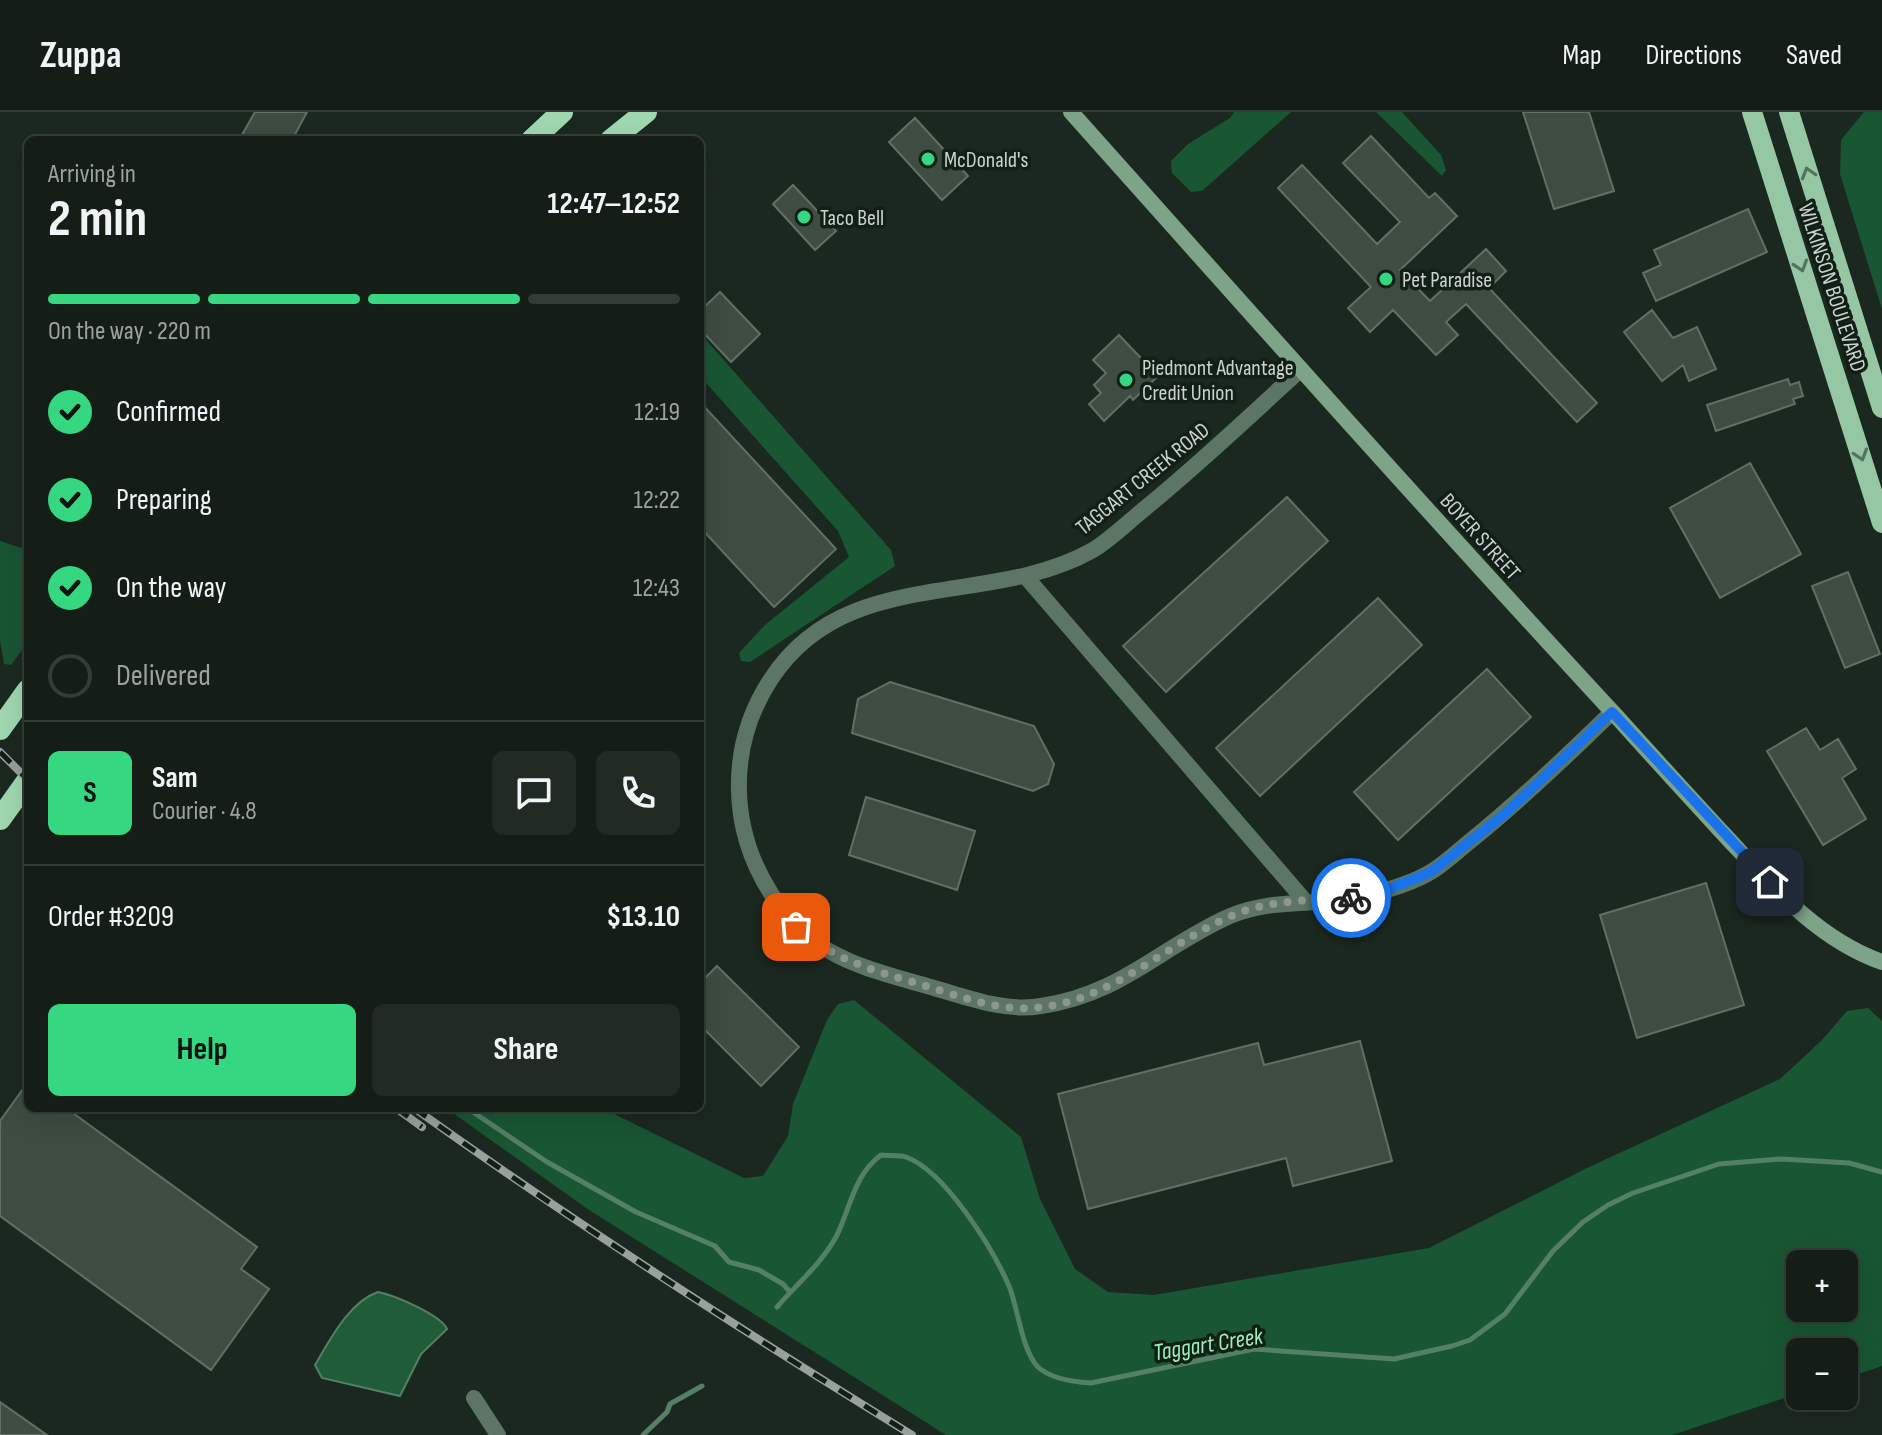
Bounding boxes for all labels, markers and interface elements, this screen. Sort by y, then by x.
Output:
text: Zuppa [40,33,121,78]
text: Map [1563,39,1602,72]
text: Directions [1646,39,1742,72]
text: Saved [1786,39,1842,72]
place label: McDonald's [944,147,1028,174]
marker: McDonald's [919,150,937,168]
text: Arriving in [48,159,136,190]
one-way arrow [1802,167,1818,181]
text: 12:47–12:52 [547,186,680,222]
text: 2 min [48,188,147,251]
street label: WILKINSON BOULEVARD [1792,200,1872,375]
place label: Taco Bell [820,205,884,232]
marker: Taco Bell [795,208,813,226]
one-way arrow [1792,259,1808,273]
place label: Pet Paradise [1402,267,1492,294]
marker: Pet Paradise [1377,270,1395,288]
text: On the way · 220 m [48,316,211,347]
place label: Piedmont Advantage Credit Union [1142,355,1294,407]
marker: Piedmont Advantage Credit Union [1117,371,1135,389]
icon: check [48,390,92,434]
text: Confirmed [116,394,221,430]
text: 12:19 [634,397,680,428]
street label: TAGGART CREEK ROAD [1071,417,1215,541]
one-way arrow [1851,447,1867,461]
icon: check [48,478,92,522]
text: Preparing [116,482,212,518]
text: 12:22 [634,485,680,516]
street label: BOYER STREET [1434,488,1526,586]
icon: check [48,566,92,610]
text: On the way [116,570,226,606]
text: 12:43 [633,573,680,604]
text: Delivered [116,658,211,694]
button: chat [492,751,576,835]
button: phone [596,751,680,835]
text: Sam [152,760,198,796]
text: S [83,775,97,811]
text: Courier · 4.8 [152,796,257,827]
pin [1736,848,1804,916]
courier [1311,858,1391,938]
icon: home [1748,860,1792,904]
icon: bike [1329,876,1373,920]
pin [762,893,830,961]
text: Order #3209 [48,899,174,935]
text: $13.10 [606,899,680,935]
icon: bag [774,905,818,949]
button: Help [48,1004,356,1096]
button: Share [372,1004,680,1096]
map controls [1786,1250,1858,1410]
button: + [1786,1250,1858,1322]
water label: Taggart Creek [1151,1321,1266,1367]
button: − [1786,1338,1858,1410]

